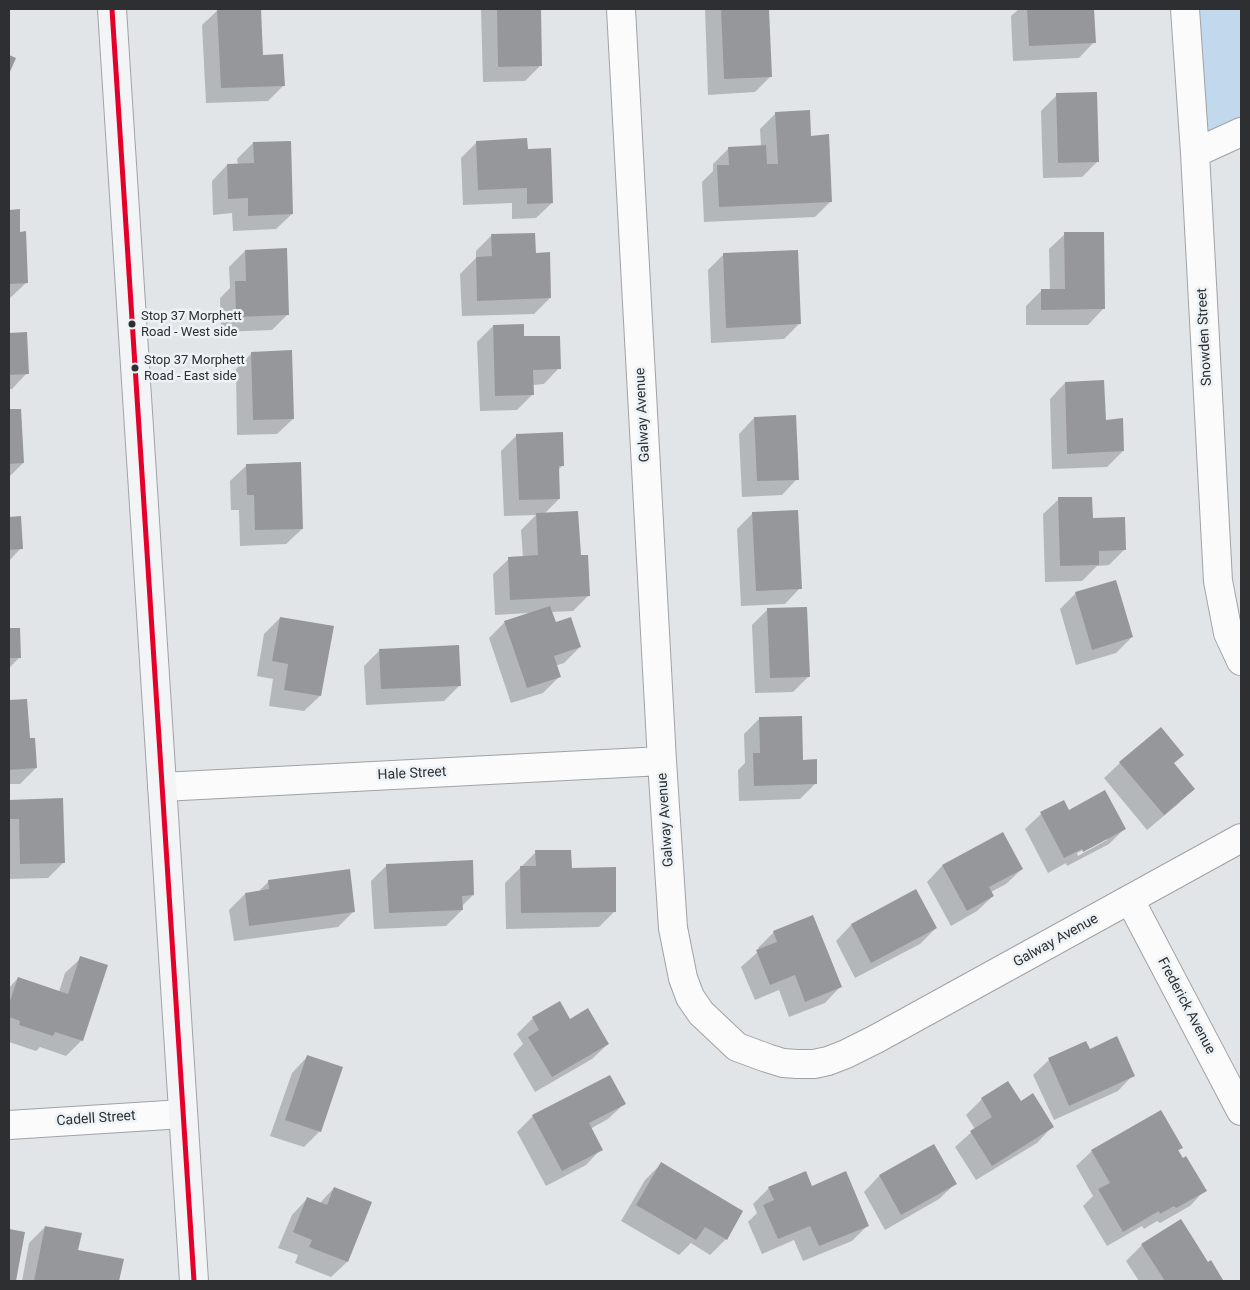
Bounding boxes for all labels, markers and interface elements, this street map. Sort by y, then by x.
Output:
street label: Snowden Street [1194,288,1216,386]
place label: Stop 37 Morphett Road - West side [141,309,242,340]
marker: Stop 37 Morphett Road - West side [127,319,137,329]
place label: Stop 37 Morphett Road - East side [144,353,245,384]
marker: Stop 37 Morphett Road - East side [130,363,140,373]
street label: Galway Avenue [632,367,654,463]
street label: Hale Street [377,764,447,784]
street label: Galway Avenue [654,772,678,868]
street label: Galway Avenue [1011,911,1101,971]
street label: Frederick Avenue [1154,955,1218,1057]
street label: Cadell Street [56,1108,136,1130]

